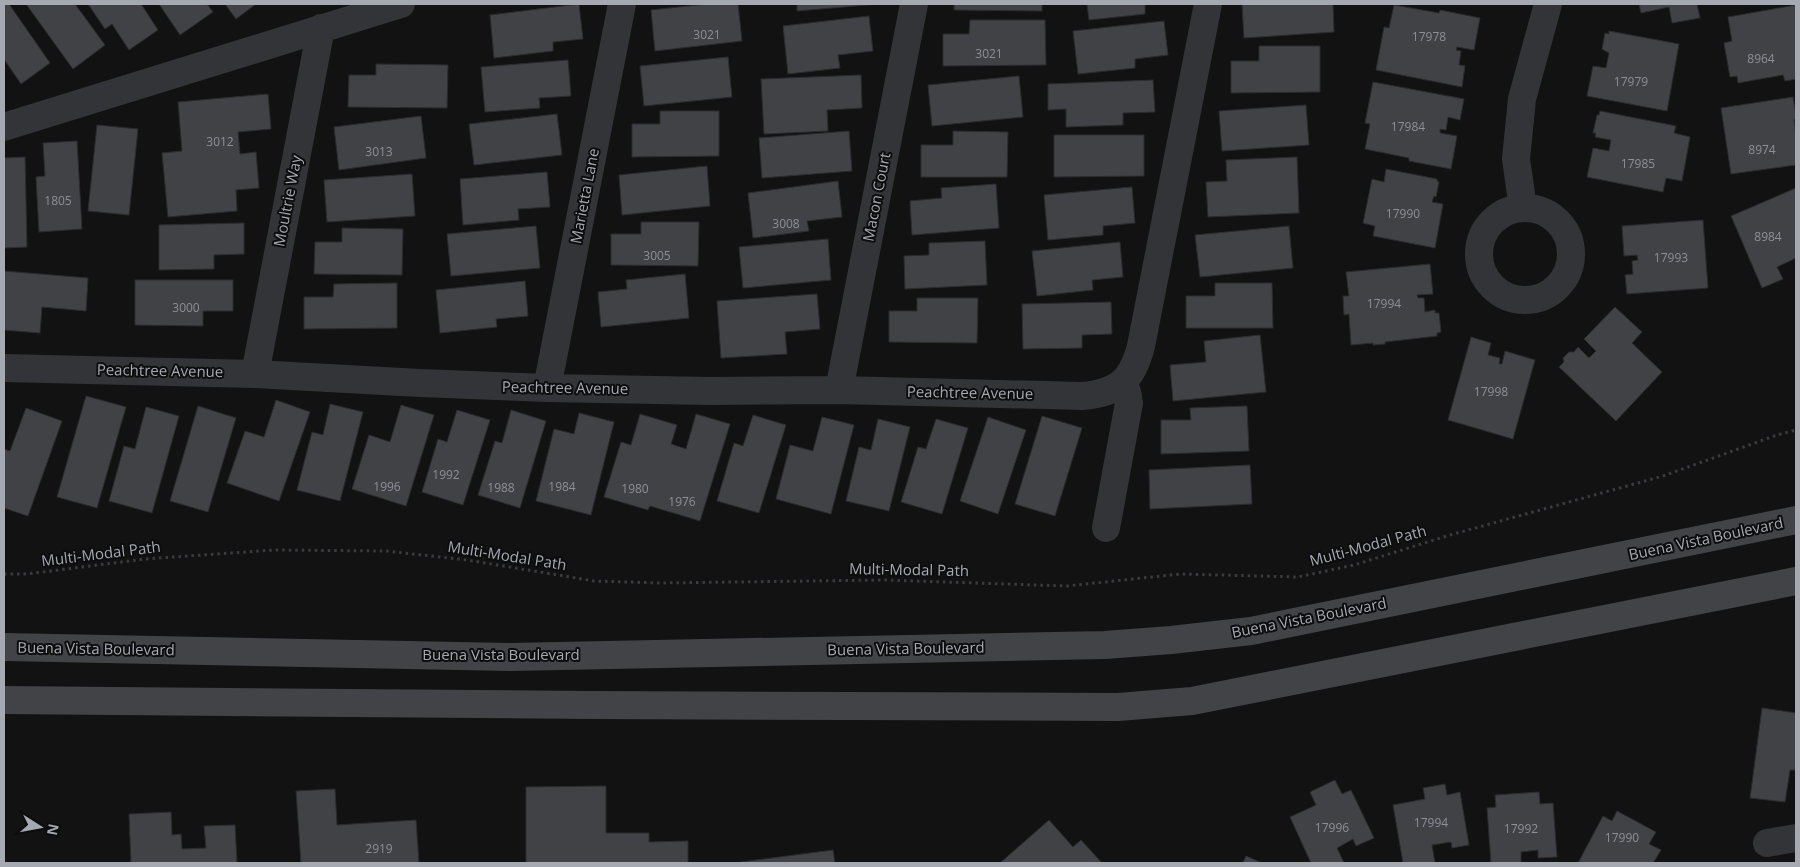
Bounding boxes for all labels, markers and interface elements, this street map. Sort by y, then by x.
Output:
house number: 3021 [693,26,721,43]
house number: 17978 [1412,28,1446,45]
house number: 3021 [975,45,1003,62]
house number: 8964 [1747,50,1775,67]
house number: 17979 [1614,73,1648,90]
house number: 17984 [1391,118,1425,135]
house number: 3012 [206,133,234,150]
house number: 8974 [1748,141,1776,158]
house number: 3013 [365,143,393,160]
street label: Marietta Lane [565,146,603,245]
street label: Macon Court [858,151,894,243]
street label: Moultrie Way [268,153,306,248]
house number: 17985 [1621,155,1655,172]
house number: 1805 [44,192,72,209]
house number: 17990 [1386,205,1420,222]
house number: 3008 [772,215,800,232]
house number: 8984 [1754,228,1782,245]
house number: 3005 [643,247,671,264]
house number: 17993 [1654,249,1688,266]
house number: 17994 [1367,295,1401,312]
house number: 3000 [172,299,200,316]
street label: Peachtree Avenue [97,359,223,381]
street label: Peachtree Avenue [502,376,628,398]
street label: Peachtree Avenue [907,381,1033,403]
house number: 17998 [1474,383,1508,400]
house number: 1992 [432,466,460,483]
house number: 1996 [373,478,401,495]
house number: 1984 [548,478,576,495]
house number: 1988 [487,479,515,496]
house number: 1980 [621,480,649,497]
house number: 1976 [668,493,696,510]
street label: Buena Vista Boulevard [1627,512,1785,564]
street label: Multi-Modal Path [1307,520,1428,570]
street label: Multi-Modal Path [40,536,162,570]
street label: Multi-Modal Path [446,536,568,574]
street label: Multi-Modal Path [849,558,969,580]
street label: Buena Vista Boulevard [1230,592,1388,642]
street label: Buena Vista Boulevard [17,637,175,659]
street label: Buena Vista Boulevard [827,637,985,659]
street label: Buena Vista Boulevard [422,644,580,664]
north arrow [15,802,65,852]
house number: 17994 [1414,814,1448,831]
house number: 17996 [1315,819,1349,836]
house number: 17992 [1504,820,1538,837]
text: N [43,822,64,837]
house number: 17990 [1605,829,1639,846]
house number: 2919 [365,840,393,857]

